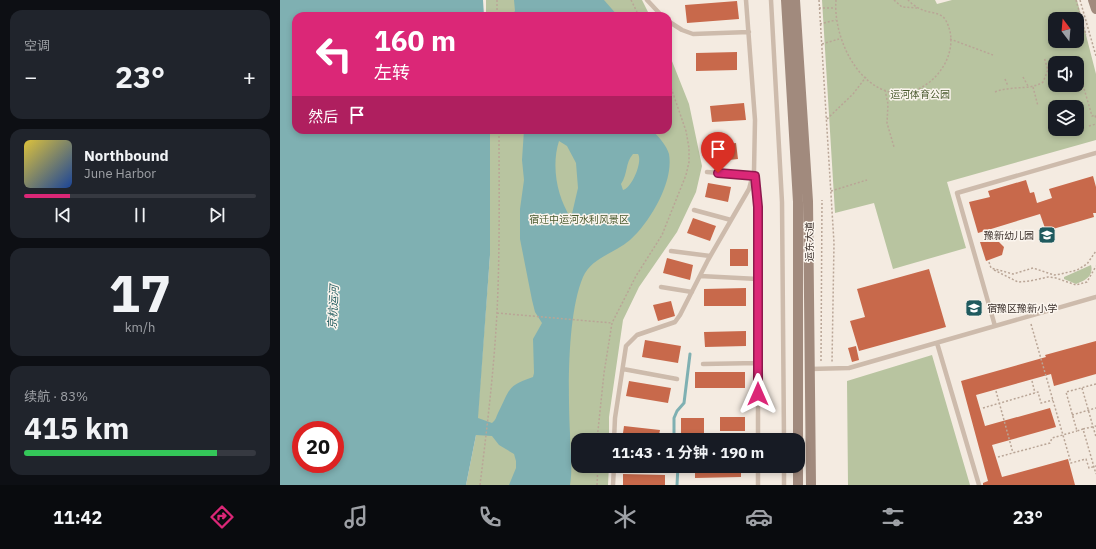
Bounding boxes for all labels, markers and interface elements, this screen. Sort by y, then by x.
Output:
north arrow [1048,12,1084,48]
map controls [1048,12,1084,136]
text: 160 m [374,22,456,59]
icon: left [308,28,360,80]
text: 空调 [24,37,50,54]
button: sound [1048,56,1084,92]
text: 23° [115,57,165,96]
text: 左转 [374,61,410,84]
text: − [24,62,37,91]
text: + [243,62,256,91]
park label: 运河体育公园 [890,88,950,101]
button: layers [1048,100,1084,136]
icon: arrive [346,104,368,126]
text: 然后 [308,107,338,126]
pin [701,132,735,173]
icon: arrive [707,138,729,160]
text: Northbound [84,146,169,165]
text: June Harbor [84,165,156,182]
icon: previous [52,204,74,226]
icon: pause [129,204,151,226]
icon: next [206,204,228,226]
park label: 宿迁中运河水利风景区 [529,213,629,226]
street label: 运东大道 [803,222,816,262]
school or university icon: 豫新幼儿园 [1037,225,1057,245]
place label: 豫新幼儿园 [984,229,1034,242]
text: 17 [109,259,171,326]
water label: 京杭运河 [325,283,341,329]
school or university icon: 宿豫区豫新小学 [964,298,984,318]
place label: 宿豫区豫新小学 [987,302,1057,315]
text: km/h [125,319,155,336]
position arrow [737,373,779,415]
text: 续航 · 83% [24,388,88,405]
text: 415 km [24,408,129,447]
speed limit sign: 20 [292,421,344,473]
text: 11:43 · 1 分钟 · 190 m [612,443,764,462]
icon: directions [208,503,236,531]
icon: music [342,503,370,531]
icon: phone [476,503,504,531]
icon: climate [611,503,639,531]
icon: car [745,503,773,531]
icon: filters [879,503,907,531]
text: 11:42 [53,506,102,529]
text: 23° [1013,506,1043,529]

